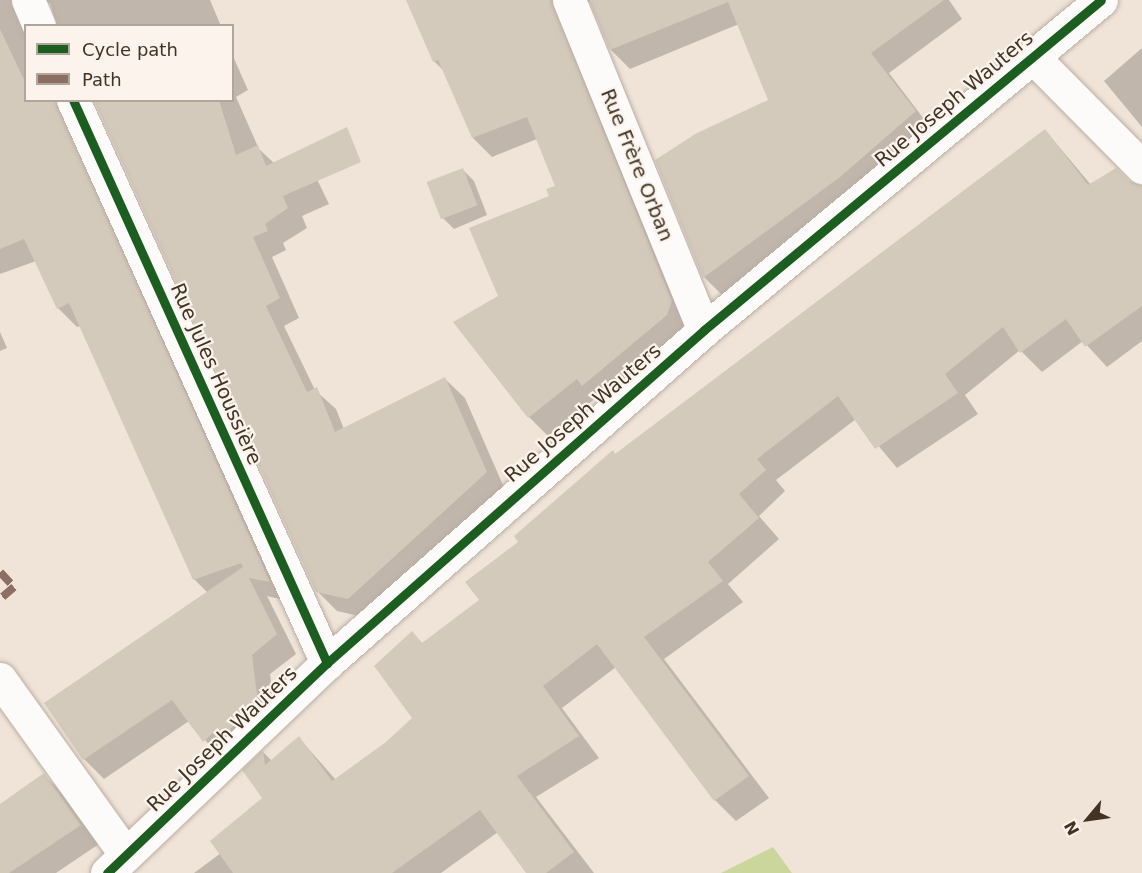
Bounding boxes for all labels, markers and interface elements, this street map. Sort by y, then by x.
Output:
legend [24,24,234,102]
street label: Rue Joseph Wauters [870,26,1038,172]
text: Cycle path [82,39,178,60]
text: Path [82,69,122,90]
street label: Rue Frère Orban [595,85,679,245]
street label: Rue Jules Houssière [165,279,267,469]
street label: Rue Joseph Wauters [500,339,666,487]
street label: Rue Joseph Wauters [142,661,302,817]
north arrow [1058,789,1118,849]
text: N [1060,818,1083,838]

